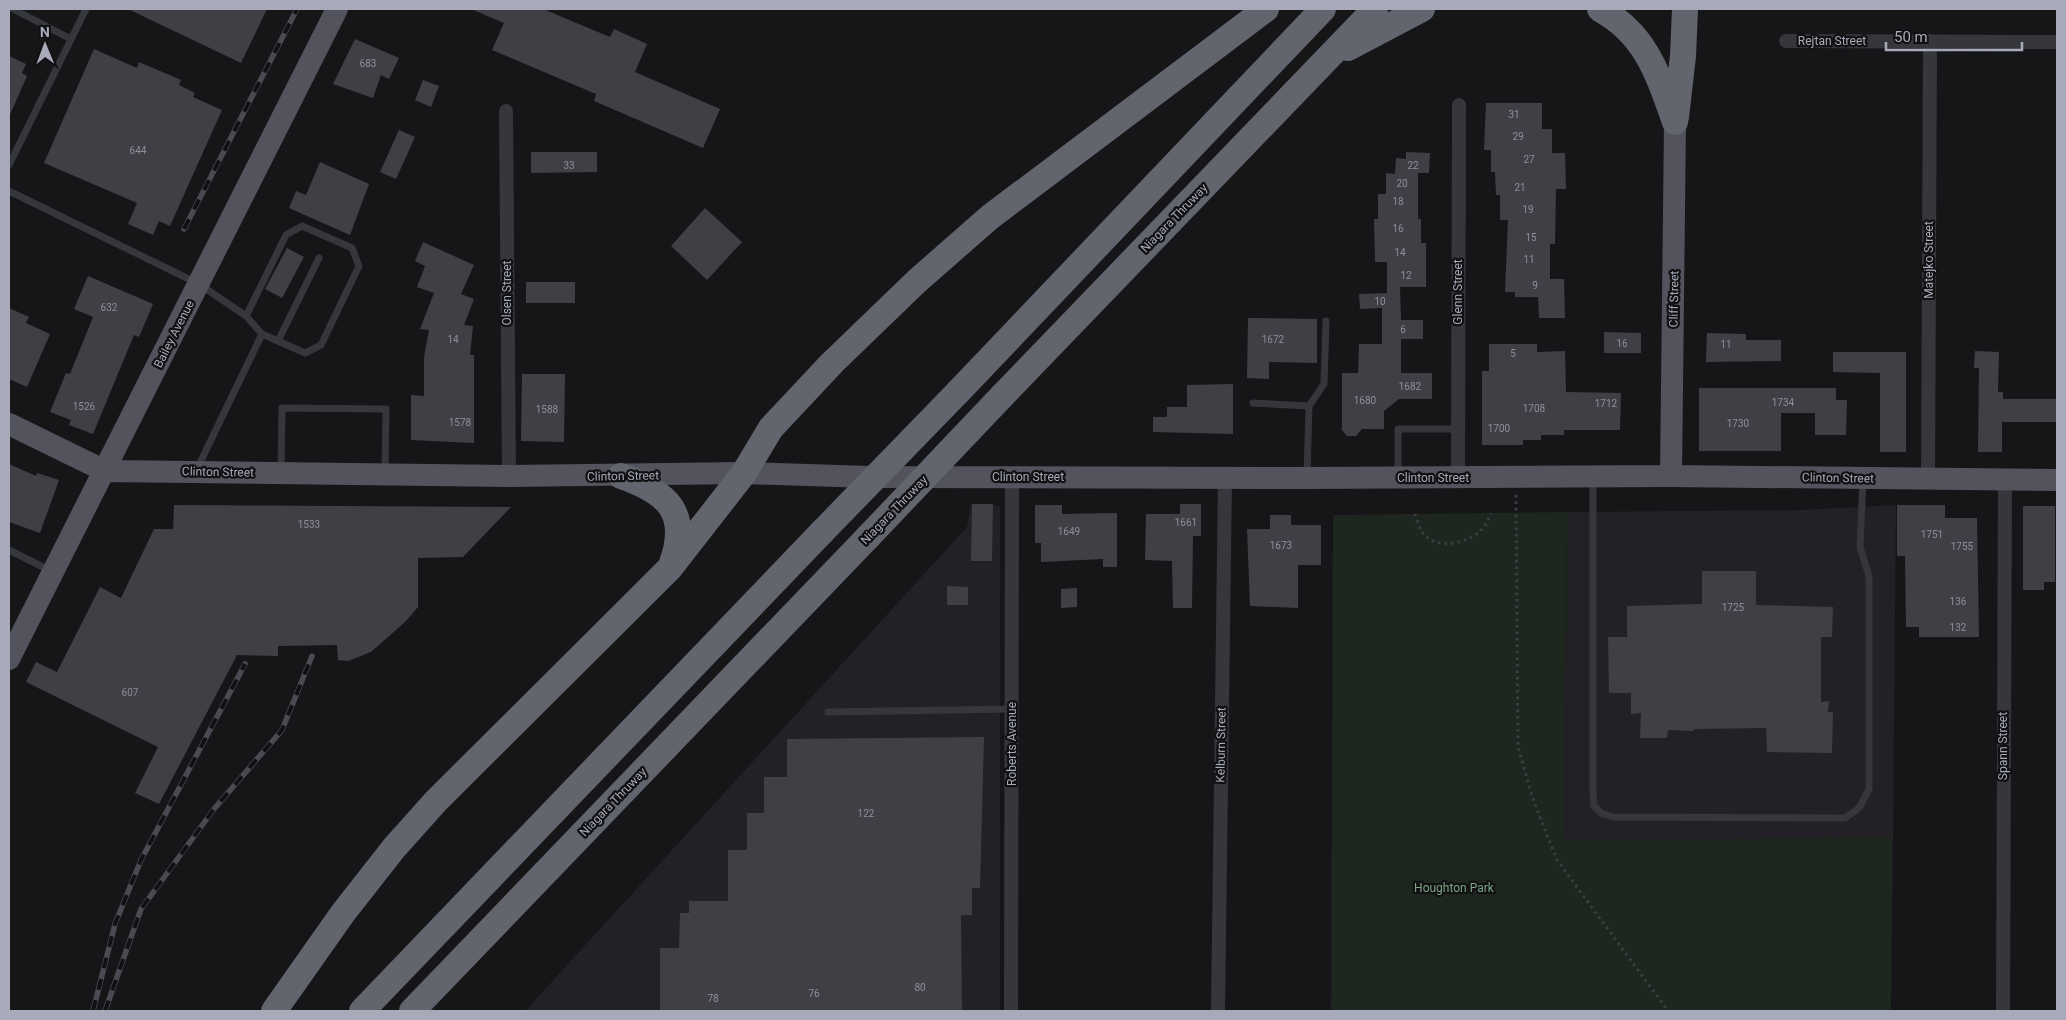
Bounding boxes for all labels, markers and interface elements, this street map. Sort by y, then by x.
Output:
north arrow [20,20,70,70]
scale bar [1886,20,2022,52]
text: N [40,24,50,40]
text: 50 m [1894,28,1928,46]
street label: Rejtan Street [1798,34,1866,48]
house number: 683 [360,58,376,69]
house number: 31 [1508,109,1520,120]
house number: 29 [1512,131,1524,142]
house number: 644 [130,145,147,156]
house number: 27 [1523,154,1535,165]
house number: 33 [563,160,575,171]
house number: 22 [1407,160,1419,171]
house number: 20 [1396,178,1408,189]
street label: Niagara Thruway [1138,181,1211,255]
house number: 21 [1514,182,1526,193]
house number: 18 [1392,196,1404,207]
house number: 19 [1522,204,1534,215]
street label: Matejko Street [1922,221,1936,299]
house number: 16 [1392,223,1404,234]
house number: 15 [1525,232,1537,243]
house number: 14 [1394,247,1406,258]
house number: 11 [1523,254,1535,265]
street label: Glenn Street [1451,259,1465,325]
street label: Olsen Street [500,260,514,326]
house number: 12 [1400,270,1412,281]
street label: Cliff Street [1667,270,1681,327]
house number: 9 [1532,280,1538,291]
house number: 10 [1374,296,1386,307]
street label: Bailey Avenue [151,298,197,370]
house number: 632 [101,302,118,313]
house number: 6 [1400,324,1406,335]
house number: 14 [447,334,459,345]
house number: 1672 [1262,334,1285,345]
house number: 16 [1616,338,1628,349]
house number: 11 [1720,339,1732,350]
house number: 5 [1510,348,1516,359]
house number: 1682 [1399,381,1422,392]
house number: 1680 [1354,395,1377,406]
house number: 1734 [1772,397,1795,408]
house number: 1712 [1595,398,1618,409]
house number: 1526 [73,401,96,412]
house number: 1708 [1523,403,1546,414]
house number: 1588 [536,404,559,415]
house number: 1578 [449,417,472,428]
house number: 1730 [1727,418,1750,429]
house number: 1700 [1488,423,1511,434]
street label: Clinton Street [182,464,254,480]
street label: Clinton Street [587,468,659,484]
street label: Clinton Street [992,470,1064,484]
street label: Clinton Street [1802,470,1874,486]
street label: Clinton Street [1397,471,1469,485]
street label: Niagara Thruway [858,473,931,547]
house number: 1661 [1175,517,1197,528]
house number: 1533 [298,519,320,530]
house number: 1649 [1058,526,1080,537]
house number: 1751 [1921,529,1943,540]
house number: 1673 [1270,540,1292,551]
house number: 1755 [1951,541,1974,552]
house number: 136 [1950,596,1967,607]
house number: 1725 [1722,602,1745,613]
house number: 132 [1950,622,1967,633]
house number: 607 [122,687,139,698]
street label: Roberts Avenue [1005,702,1019,786]
street label: Kelburn Street [1213,707,1229,783]
street label: Spann Street [1996,712,2010,780]
street label: Niagara Thruway [577,765,650,839]
house number: 122 [858,808,875,819]
park label: Houghton Park [1414,881,1495,895]
house number: 80 [914,982,926,993]
house number: 76 [808,988,820,999]
house number: 78 [707,993,719,1004]

